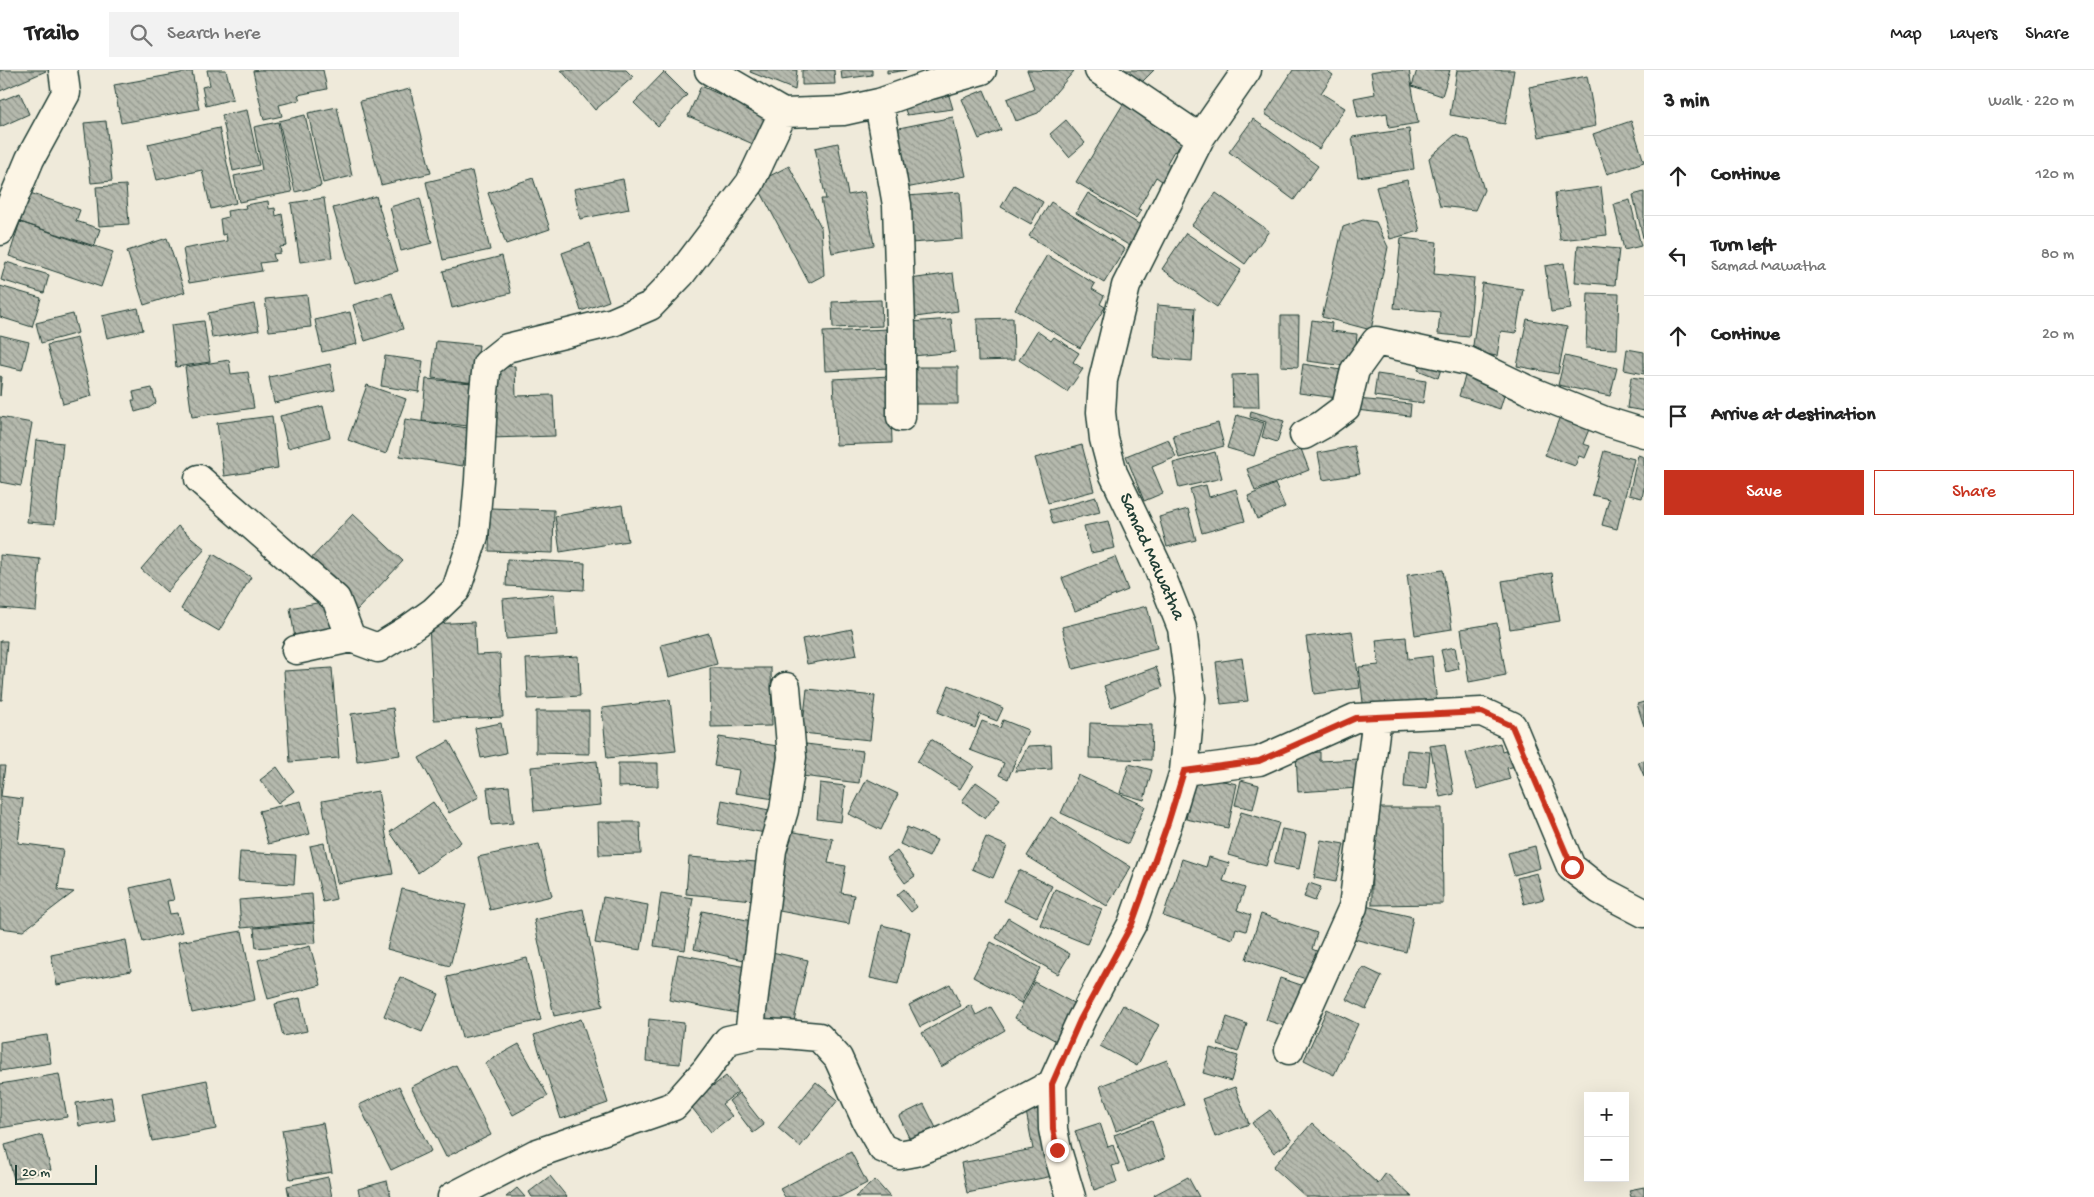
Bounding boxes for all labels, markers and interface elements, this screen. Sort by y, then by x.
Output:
search box [109,12,459,57]
text: Trailo [25,20,79,49]
icon: search [127,21,155,49]
text: Search here [167,23,261,46]
text: Map [1890,24,1922,45]
text: Layers [1950,24,1997,45]
text: Share [2025,24,2069,45]
text: 3 min [1664,90,1709,115]
text: Walk · 220 m [1988,93,2074,112]
icon: ahead [1664,162,1692,190]
text: Continue [1711,164,1780,187]
text: 120 m [2035,166,2074,185]
text: Turn left [1711,235,1775,258]
icon: left [1664,242,1692,270]
text: 80 m [2041,246,2074,265]
text: Samad Mawatha [1711,258,1826,277]
icon: ahead [1664,322,1692,350]
text: Continue [1711,324,1780,347]
text: 20 m [2042,326,2074,345]
icon: arrive [1664,402,1692,430]
text: Arrive at destination [1711,404,1875,427]
button: Save [1664,470,1864,515]
button: Share [1874,470,2074,515]
street label: Samad Mawatha [1113,490,1190,625]
route start [1561,856,1584,879]
map controls [1584,1092,1629,1182]
button: + [1584,1092,1629,1137]
button: − [1584,1137,1629,1182]
route end [1046,1139,1069,1162]
scale bar [15,1162,98,1185]
text: 20 m [22,1165,50,1182]

